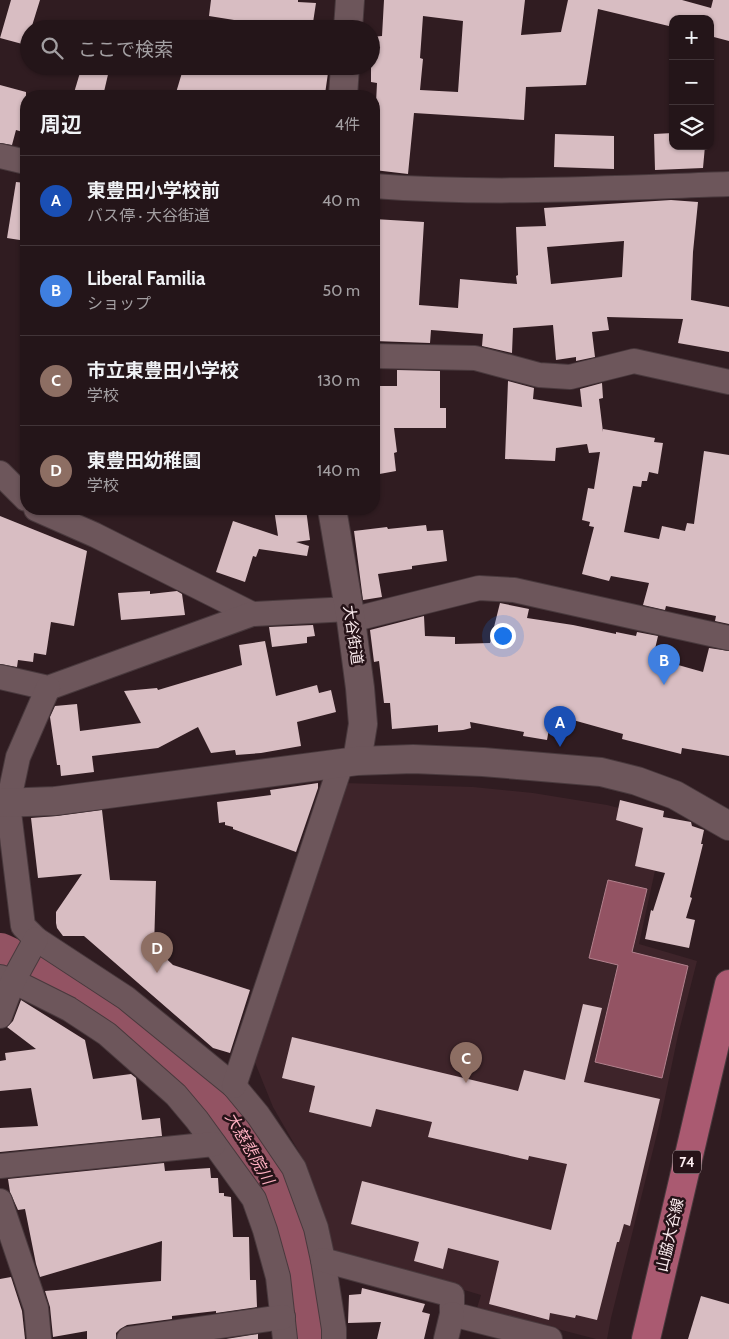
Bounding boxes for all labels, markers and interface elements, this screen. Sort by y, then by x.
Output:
map controls [669,15,714,150]
button: + [669,15,714,60]
search box [20,20,380,75]
icon: search [38,34,66,62]
text: ここで検索 [78,38,173,61]
button: − [669,60,714,105]
button: layers [669,105,714,150]
text: 周辺 [40,112,82,137]
text: 4件 [335,115,360,134]
text: 東豊田小学校前 [87,179,220,202]
text: A [51,191,61,210]
text: 40 m [322,191,360,210]
text: バス停 · 大谷街道 [87,206,210,225]
text: Liberal Familia [87,267,205,290]
text: B [51,281,61,300]
text: 50 m [323,281,360,300]
text: ショップ [87,294,151,313]
text: 市立東豊田小学校 [87,359,239,382]
text: C [51,371,61,390]
text: 130 m [317,371,360,390]
text: 学校 [87,386,119,405]
text: 東豊田幼稚園 [87,449,201,472]
text: D [50,461,62,480]
text: 140 m [317,461,360,480]
text: 学校 [87,476,119,495]
street label: 大谷街道 [340,604,366,666]
your location [490,623,516,649]
pin: B [648,644,680,685]
pin: A [544,706,576,747]
pin: D [141,932,173,973]
pin: C [450,1042,482,1083]
water label: 大慈悲院川 [221,1109,279,1189]
road number: 74 [673,1150,701,1174]
street label: 山脇大谷線 [653,1196,687,1274]

